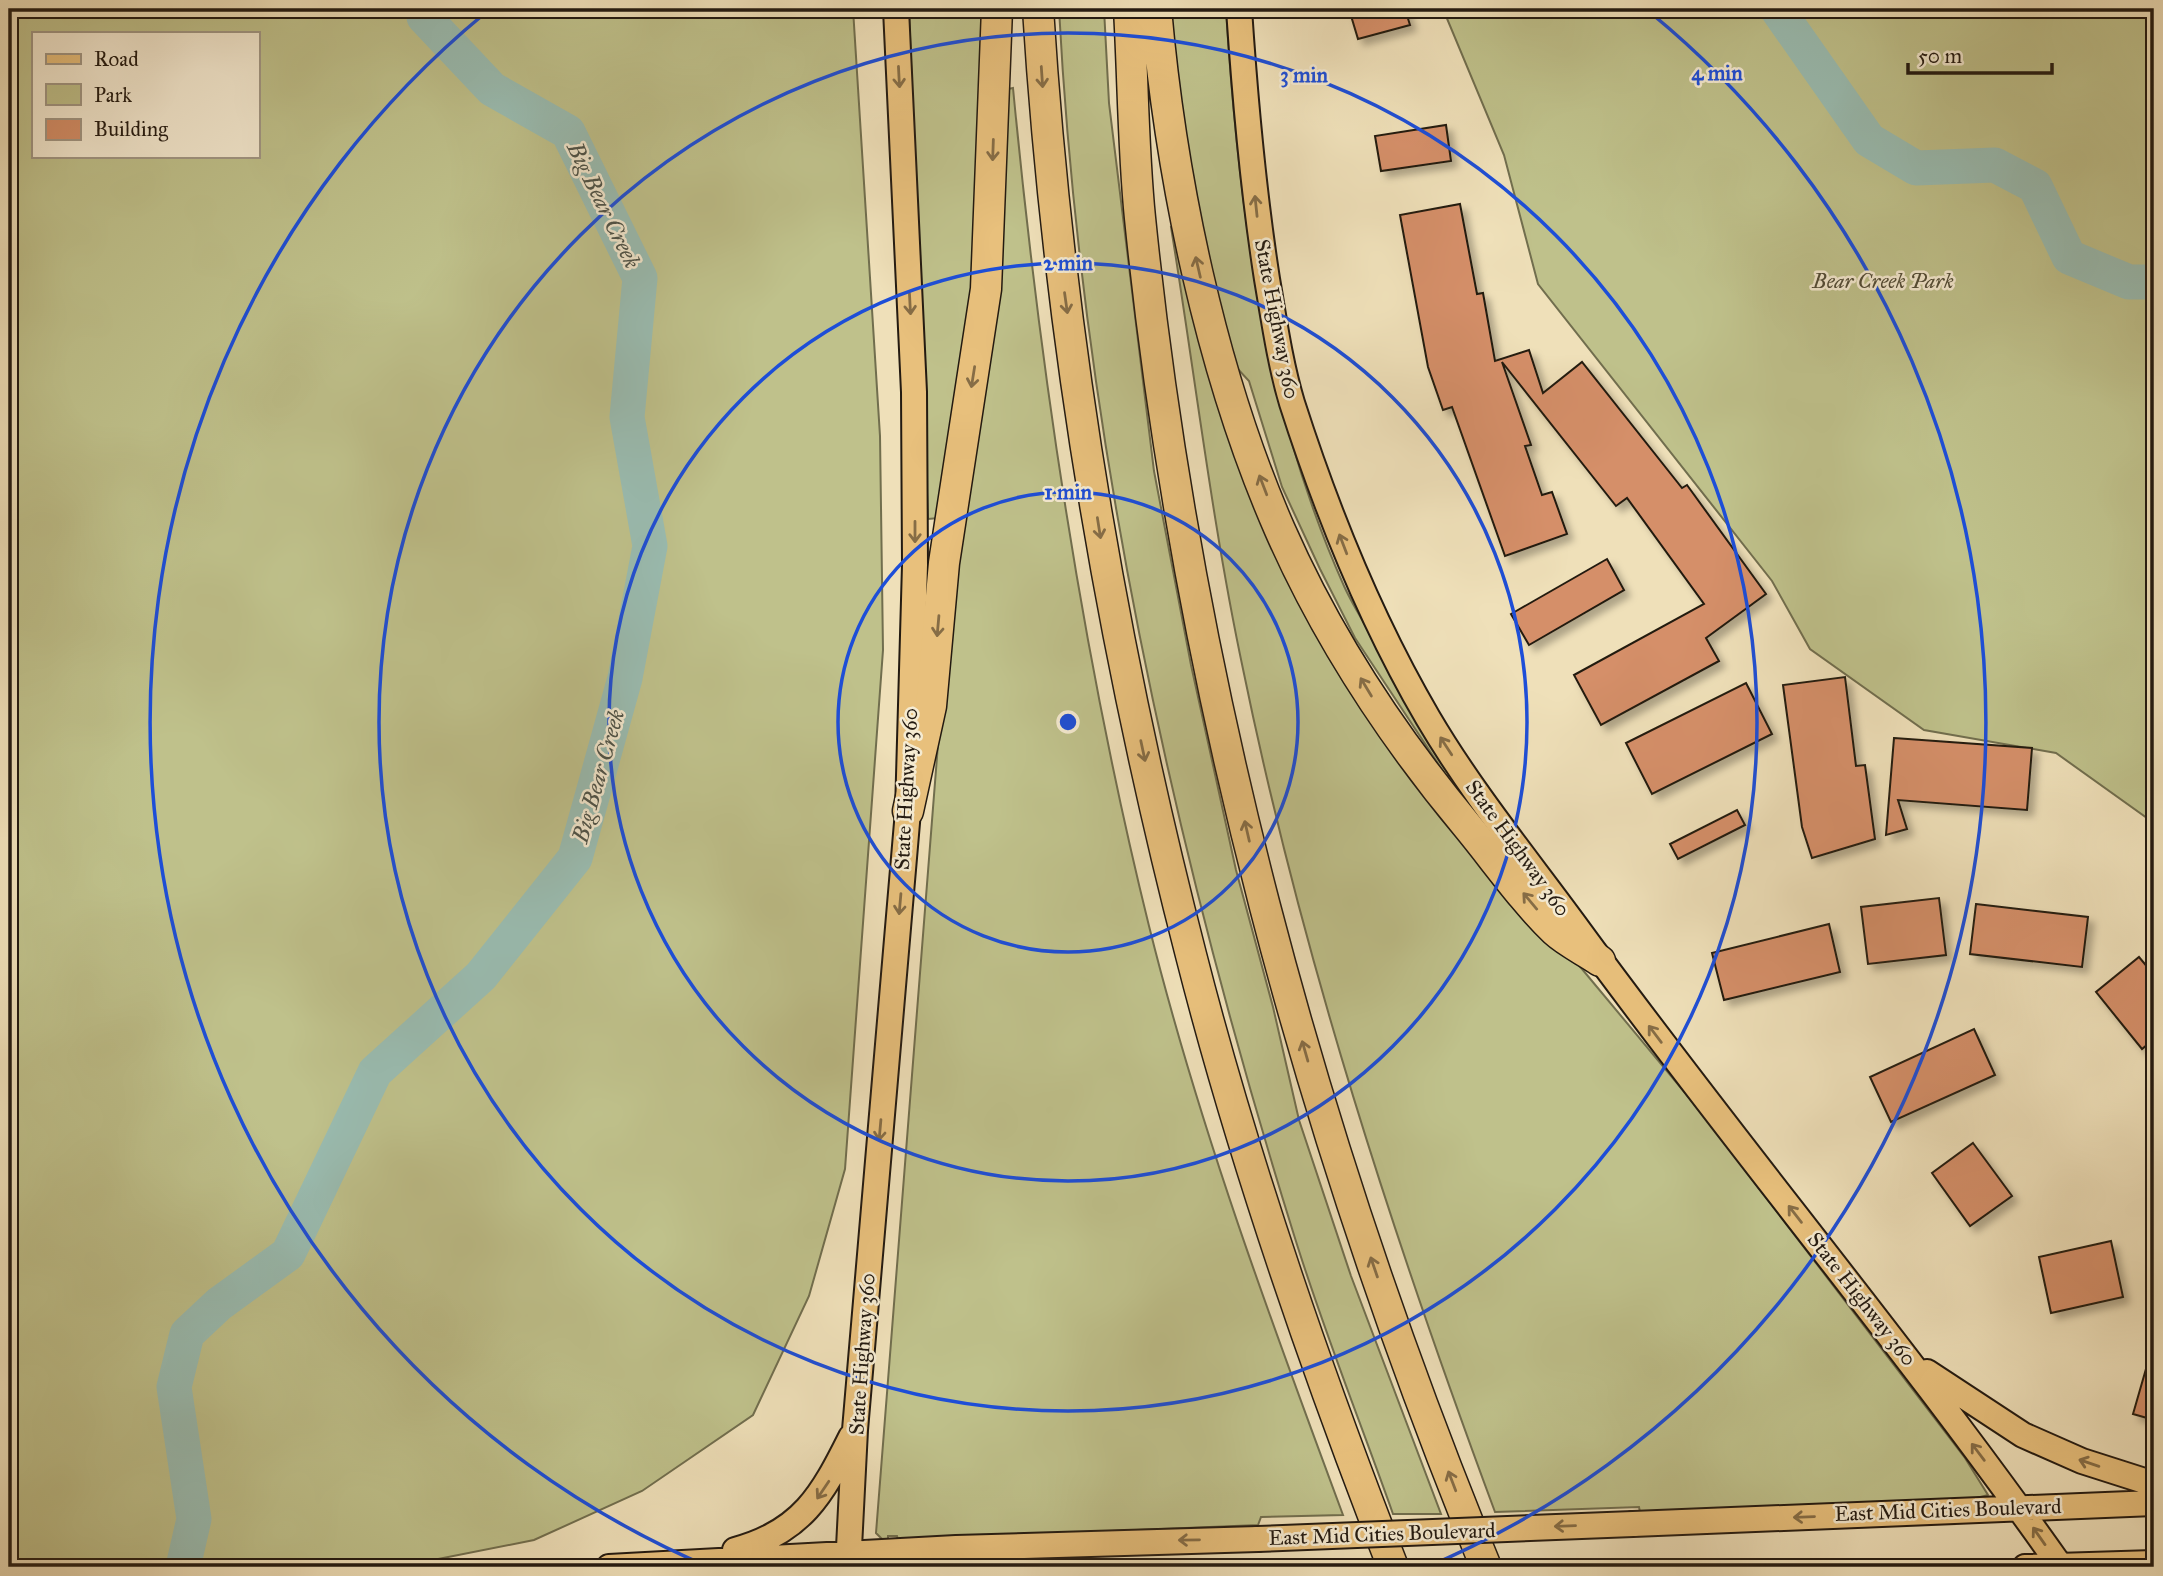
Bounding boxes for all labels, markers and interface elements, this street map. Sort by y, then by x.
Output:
legend [32,32,259,158]
scale bar [1908,32,2051,76]
text: 50 m [1918,43,1963,69]
text: Road [94,46,139,72]
text: 4 min [1691,60,1743,86]
text: 3 min [1280,62,1328,88]
one-way arrow [893,65,906,88]
one-way arrow [1036,65,1049,88]
text: Park [94,82,132,108]
text: Building [94,116,168,142]
water label: Big Bear Creek [561,136,647,273]
one-way arrow [986,139,1000,162]
one-way arrow [1250,195,1263,218]
street label: State Highway 360 [1249,237,1305,401]
text: 2 min [1043,250,1093,276]
one-way arrow [1191,256,1205,279]
park label: Bear Creek Park [1812,268,1954,294]
one-way arrow [1060,291,1073,314]
one-way arrow [903,292,916,315]
one-way arrow [966,365,979,388]
one-way arrow [1255,474,1268,496]
text: 1 min [1044,479,1092,505]
one-way arrow [1093,516,1106,539]
one-way arrow [908,520,922,543]
one-way arrow [1335,534,1348,556]
one-way arrow [931,614,944,637]
one-way arrow [1358,678,1372,698]
water label: Big Bear Creek [565,706,630,847]
street label: State Highway 360 [889,707,923,871]
centre of rings [1056,710,1080,734]
one-way arrow [1439,737,1453,756]
one-way arrow [1137,739,1150,762]
street label: State Highway 360 [1460,775,1576,921]
one-way arrow [1240,820,1253,843]
one-way arrow [893,892,906,914]
one-way arrow [1523,893,1538,911]
one-way arrow [1648,1025,1663,1044]
one-way arrow [1298,1040,1311,1062]
one-way arrow [873,1118,886,1141]
one-way arrow [1787,1205,1802,1223]
street label: State Highway 360 [1802,1227,1922,1371]
one-way arrow [1367,1257,1379,1279]
street label: State Highway 360 [843,1272,881,1436]
one-way arrow [1971,1443,1986,1462]
one-way arrow [2079,1456,2101,1468]
one-way arrow [1444,1471,1457,1493]
one-way arrow [816,1480,830,1499]
street label: East Mid Cities Boulevard [1834,1493,2062,1527]
one-way arrow [1793,1510,1816,1523]
street label: East Mid Cities Boulevard [1268,1517,1496,1551]
one-way arrow [1554,1520,1577,1533]
one-way arrow [2032,1527,2046,1546]
one-way arrow [1178,1533,1201,1547]

